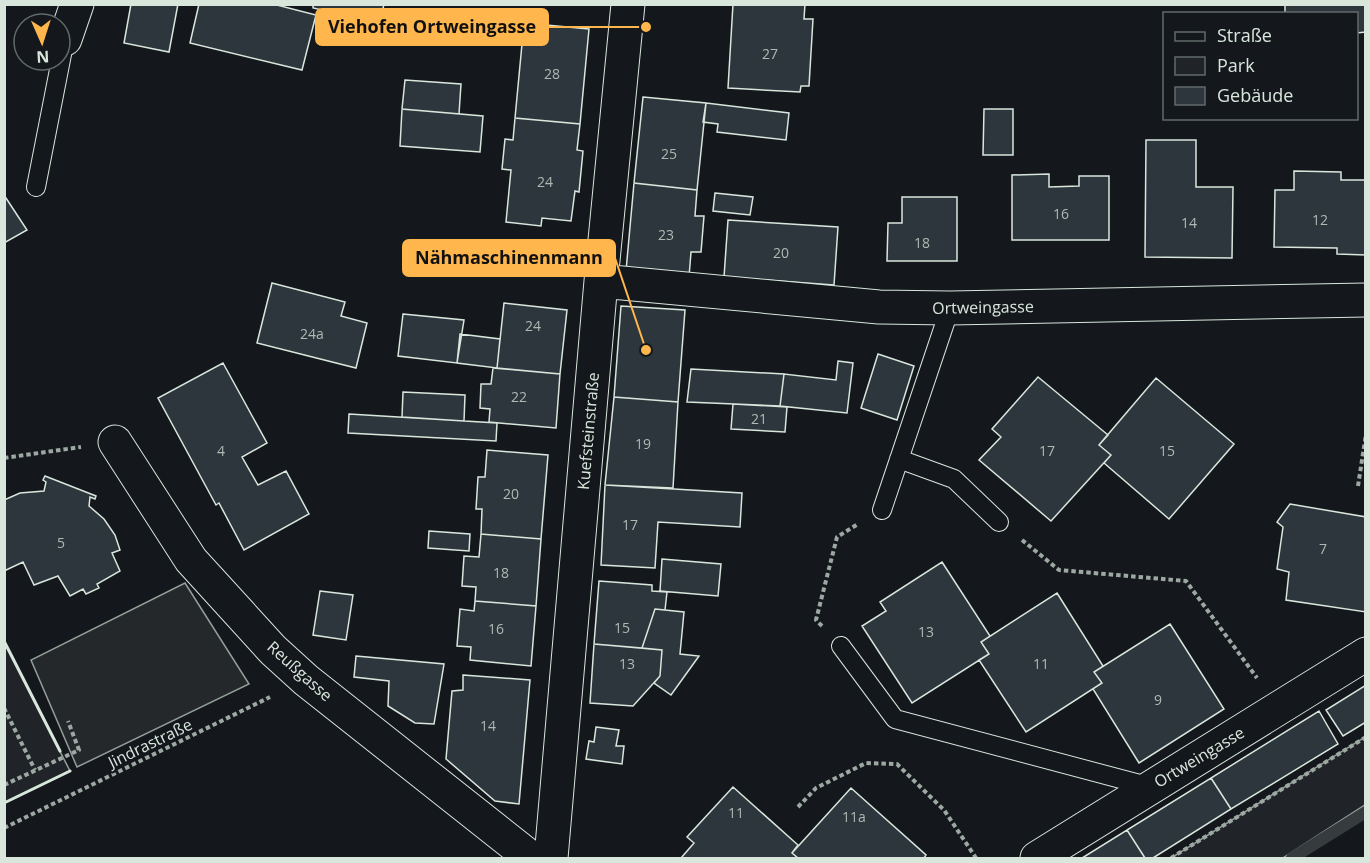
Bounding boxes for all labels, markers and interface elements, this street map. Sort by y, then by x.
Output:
callout: Viehofen Ortweingasse [316,9,548,45]
north arrow [12,12,72,72]
legend [1163,12,1358,120]
text: Viehofen Ortweingasse [328,14,536,38]
text: Straße [1217,23,1272,47]
house number: 27 [762,44,778,63]
text: N [36,46,50,68]
text: Park [1217,53,1255,77]
house number: 28 [544,64,560,83]
text: Gebäude [1217,83,1293,107]
house number: 25 [661,144,677,163]
house number: 24 [537,172,553,191]
house number: 16 [1053,204,1069,223]
house number: 12 [1312,210,1328,229]
house number: 14 [1181,213,1197,232]
house number: 23 [658,225,674,244]
house number: 18 [914,233,930,252]
callout: Nähmaschinenmann [403,240,615,276]
house number: 20 [773,243,789,262]
text: Nähmaschinenmann [415,245,603,269]
street label: Ortweingasse [932,295,1034,319]
house number: 24 [525,316,541,335]
house number: 24a [300,324,324,343]
street label: Kuefsteinstraße [572,371,604,491]
house number: 22 [511,387,527,406]
house number: 21 [751,409,767,428]
house number: 19 [635,434,651,453]
house number: 4 [217,441,225,460]
house number: 17 [1039,441,1055,460]
house number: 15 [1159,441,1175,460]
house number: 20 [503,484,519,503]
house number: 17 [622,515,638,534]
house number: 5 [57,533,65,552]
house number: 7 [1319,539,1327,558]
house number: 18 [493,563,509,582]
house number: 15 [614,618,630,637]
house number: 16 [488,619,504,638]
house number: 13 [918,622,934,641]
street label: Reußgasse [263,636,337,706]
house number: 13 [619,654,635,673]
house number: 11 [1033,654,1049,673]
house number: 9 [1154,690,1162,709]
street label: Jindrastraße [102,713,196,774]
house number: 14 [480,716,496,735]
street label: Ortweingasse [1150,721,1248,793]
house number: 11 [728,803,744,822]
house number: 11a [842,807,866,826]

